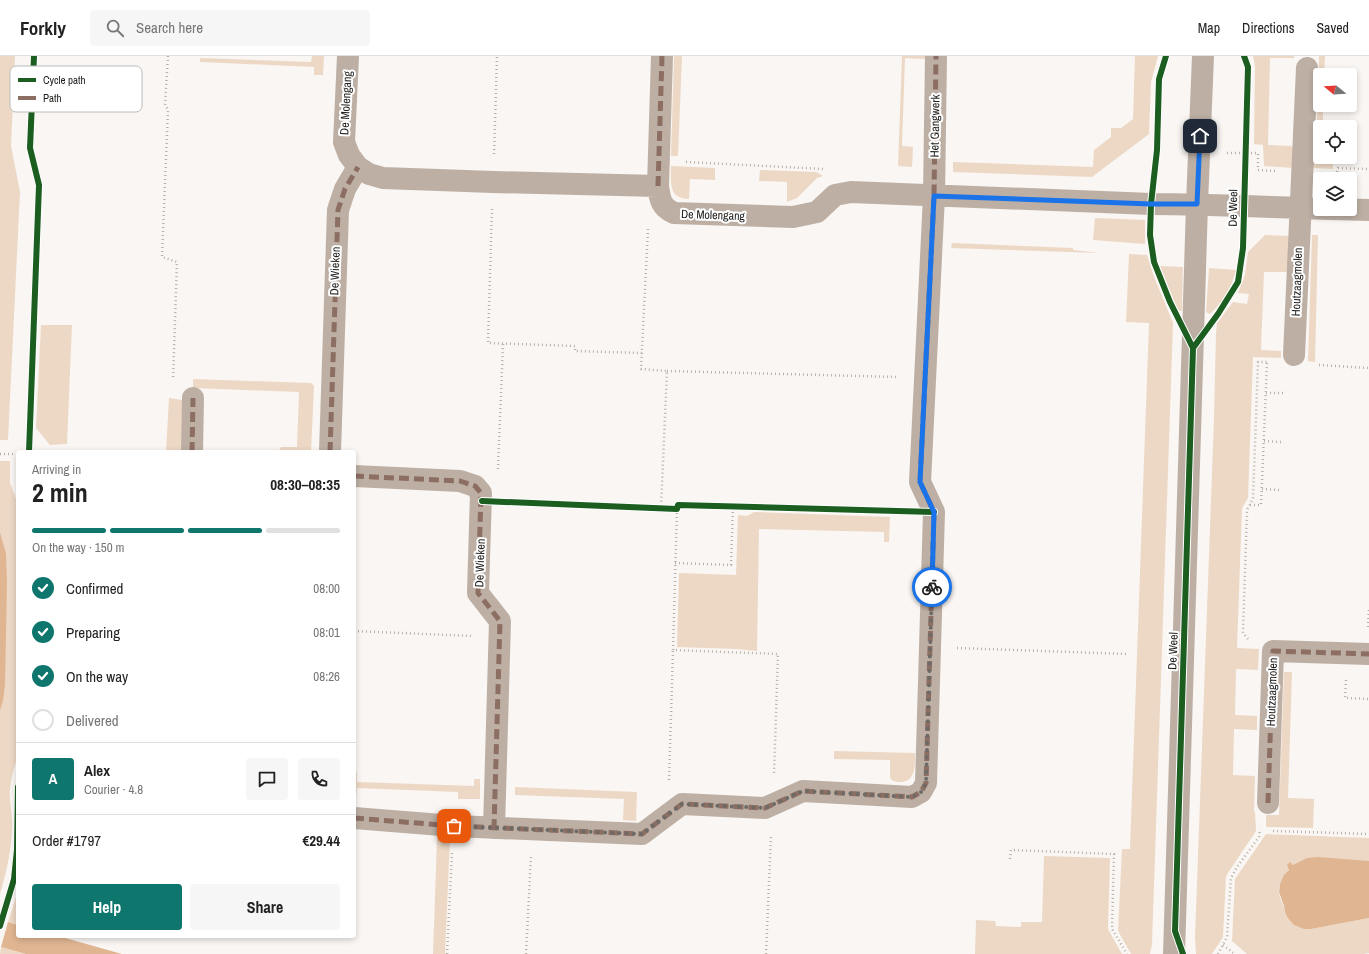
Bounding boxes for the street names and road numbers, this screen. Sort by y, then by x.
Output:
street label: De Molengang [336,70,356,135]
street label: Het Gangwerk [926,94,944,158]
street label: De Weel [1225,189,1241,227]
street label: De Molengang [681,206,746,224]
street label: De Wieken [326,246,344,296]
street label: Houtzaagmolen [1288,247,1306,317]
street label: De Wieken [471,538,489,588]
street label: De Weel [1164,632,1182,670]
street label: Houtzaagmolen [1263,657,1281,727]

